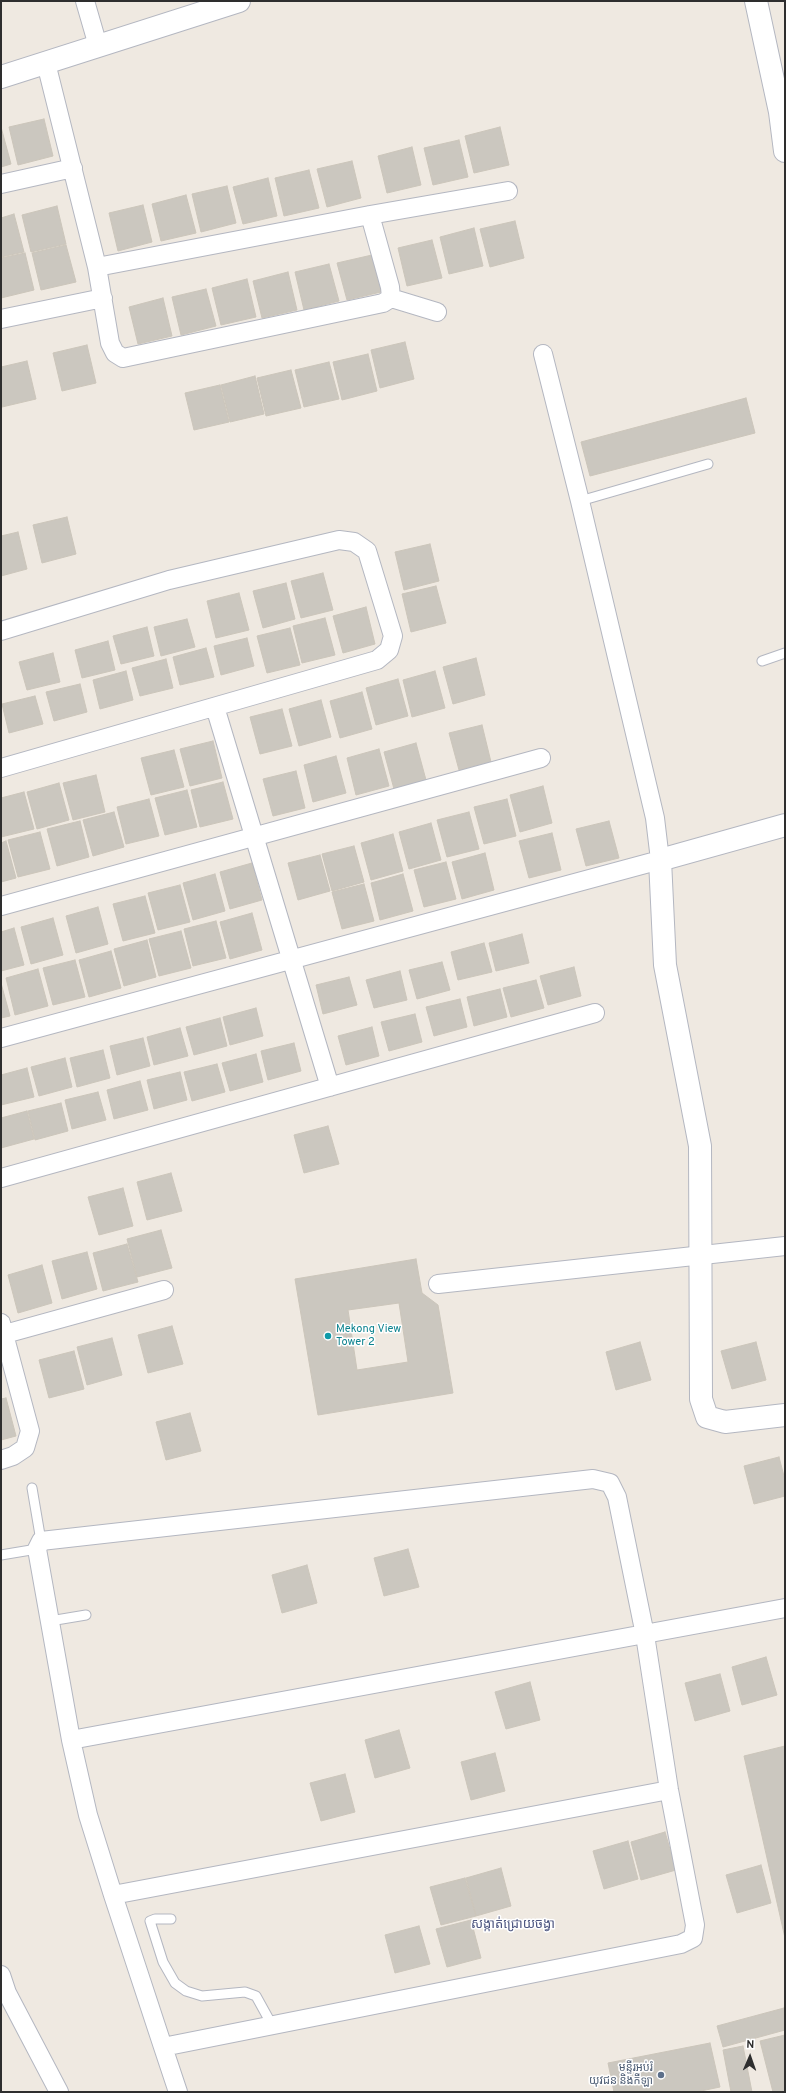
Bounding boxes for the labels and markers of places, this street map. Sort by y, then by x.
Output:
place label: Mekong View Tower 2 [336,1323,401,1349]
marker: Mekong View Tower 2 [323,1331,333,1341]
place label: មន្ទីរអប់រំ យុវជន និងកីឡា [589,2062,653,2088]
marker: មន្ទីរអប់រំ យុវជន និងកីឡា [656,2070,666,2080]

